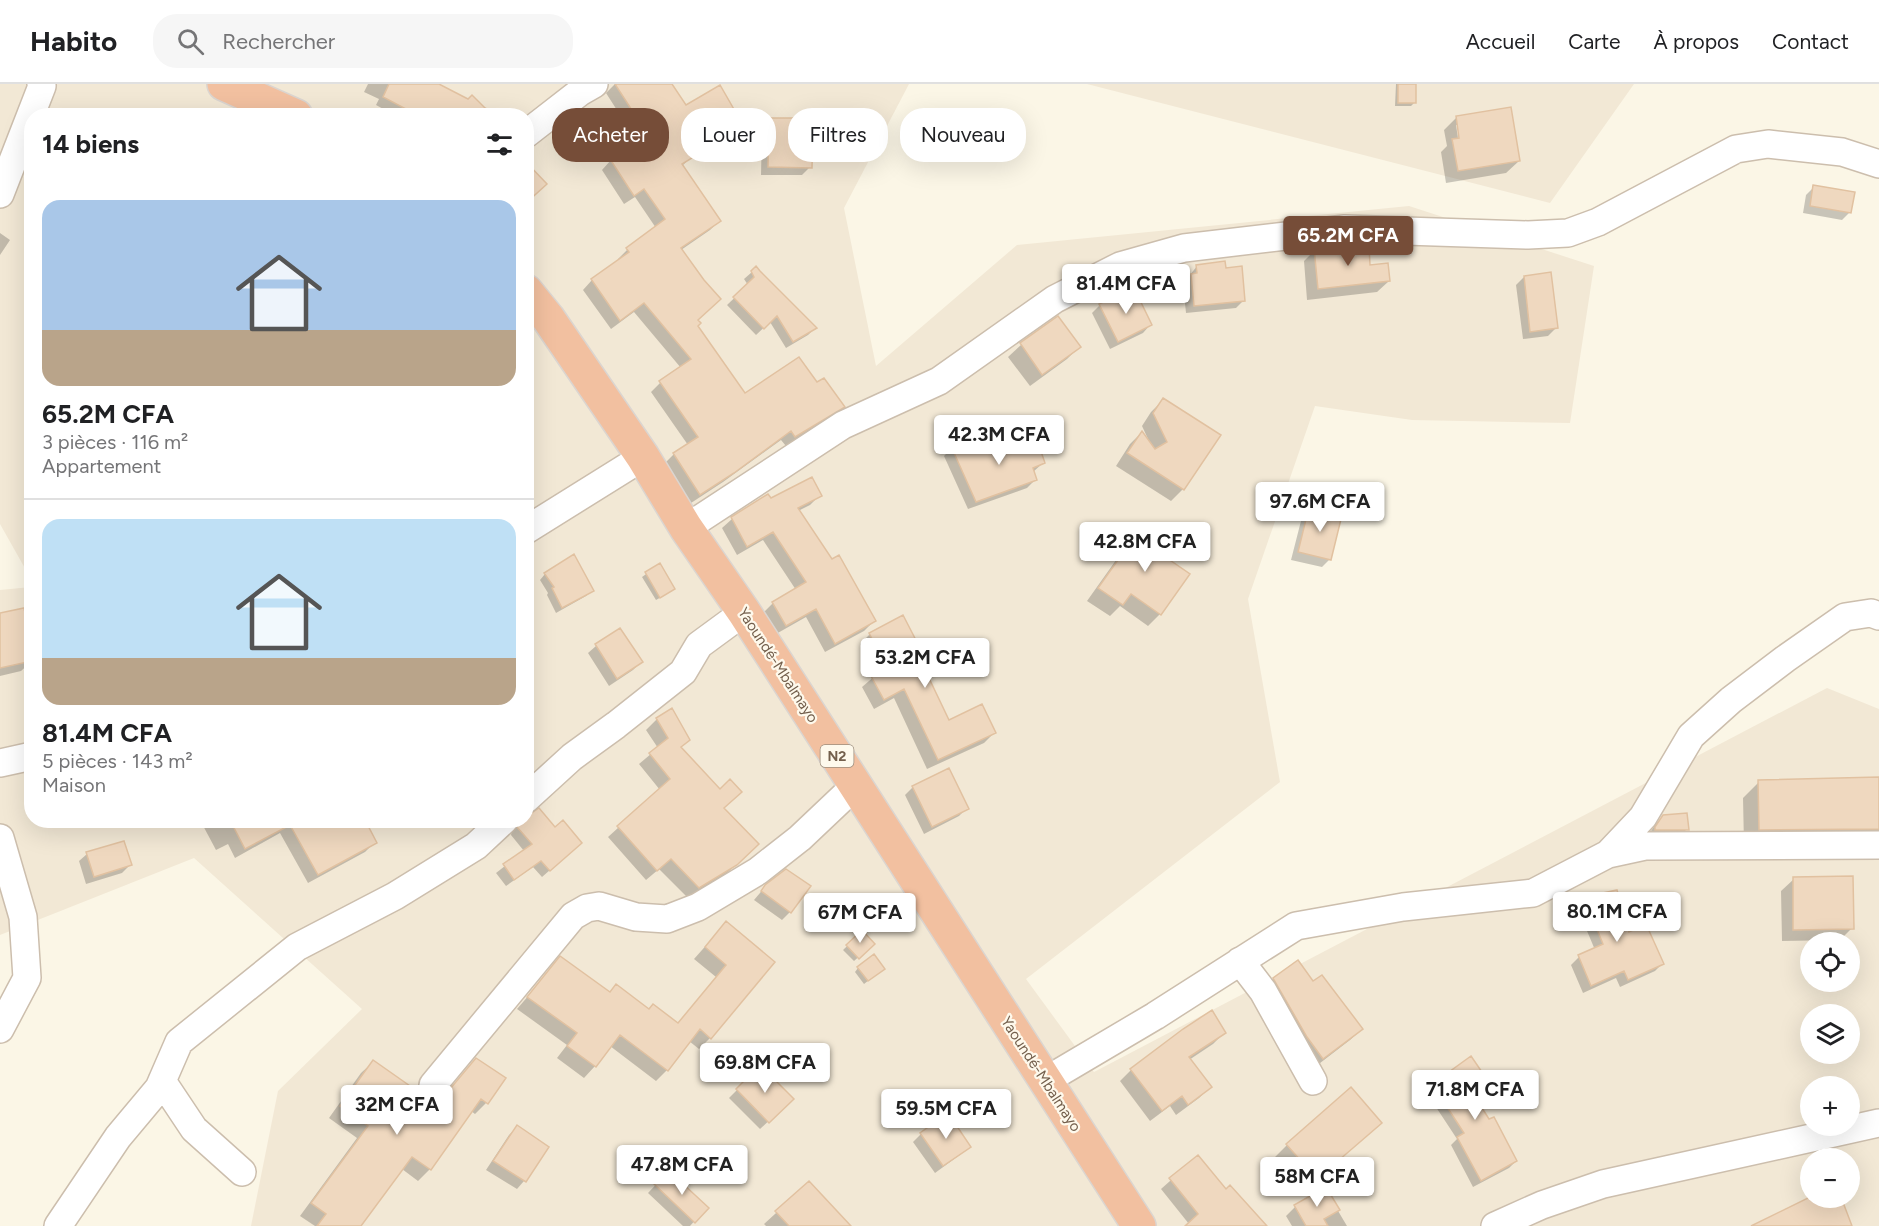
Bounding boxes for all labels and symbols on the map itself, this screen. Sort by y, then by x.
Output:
pin: 65.2M CFA [1279,216,1417,267]
pin: 81.4M CFA [1057,264,1195,315]
pin: 42.3M CFA [930,415,1068,466]
pin: 97.6M CFA [1251,482,1389,533]
pin: 42.8M CFA [1076,522,1214,573]
street label: Yaoundé-Mbalmayo [734,604,822,726]
pin: 53.2M CFA [856,638,994,689]
road number: N2 [820,745,854,767]
pin: 80.1M CFA [1548,892,1686,943]
pin: 67M CFA [805,893,915,944]
street label: Yaoundé-Mbalmayo [997,1013,1085,1135]
pin: 69.8M CFA [696,1043,834,1094]
pin: 71.8M CFA [1406,1070,1544,1121]
pin: 32M CFA [342,1085,452,1136]
pin: 59.5M CFA [877,1089,1015,1140]
pin: 47.8M CFA [613,1145,751,1196]
pin: 58M CFA [1262,1157,1372,1208]

